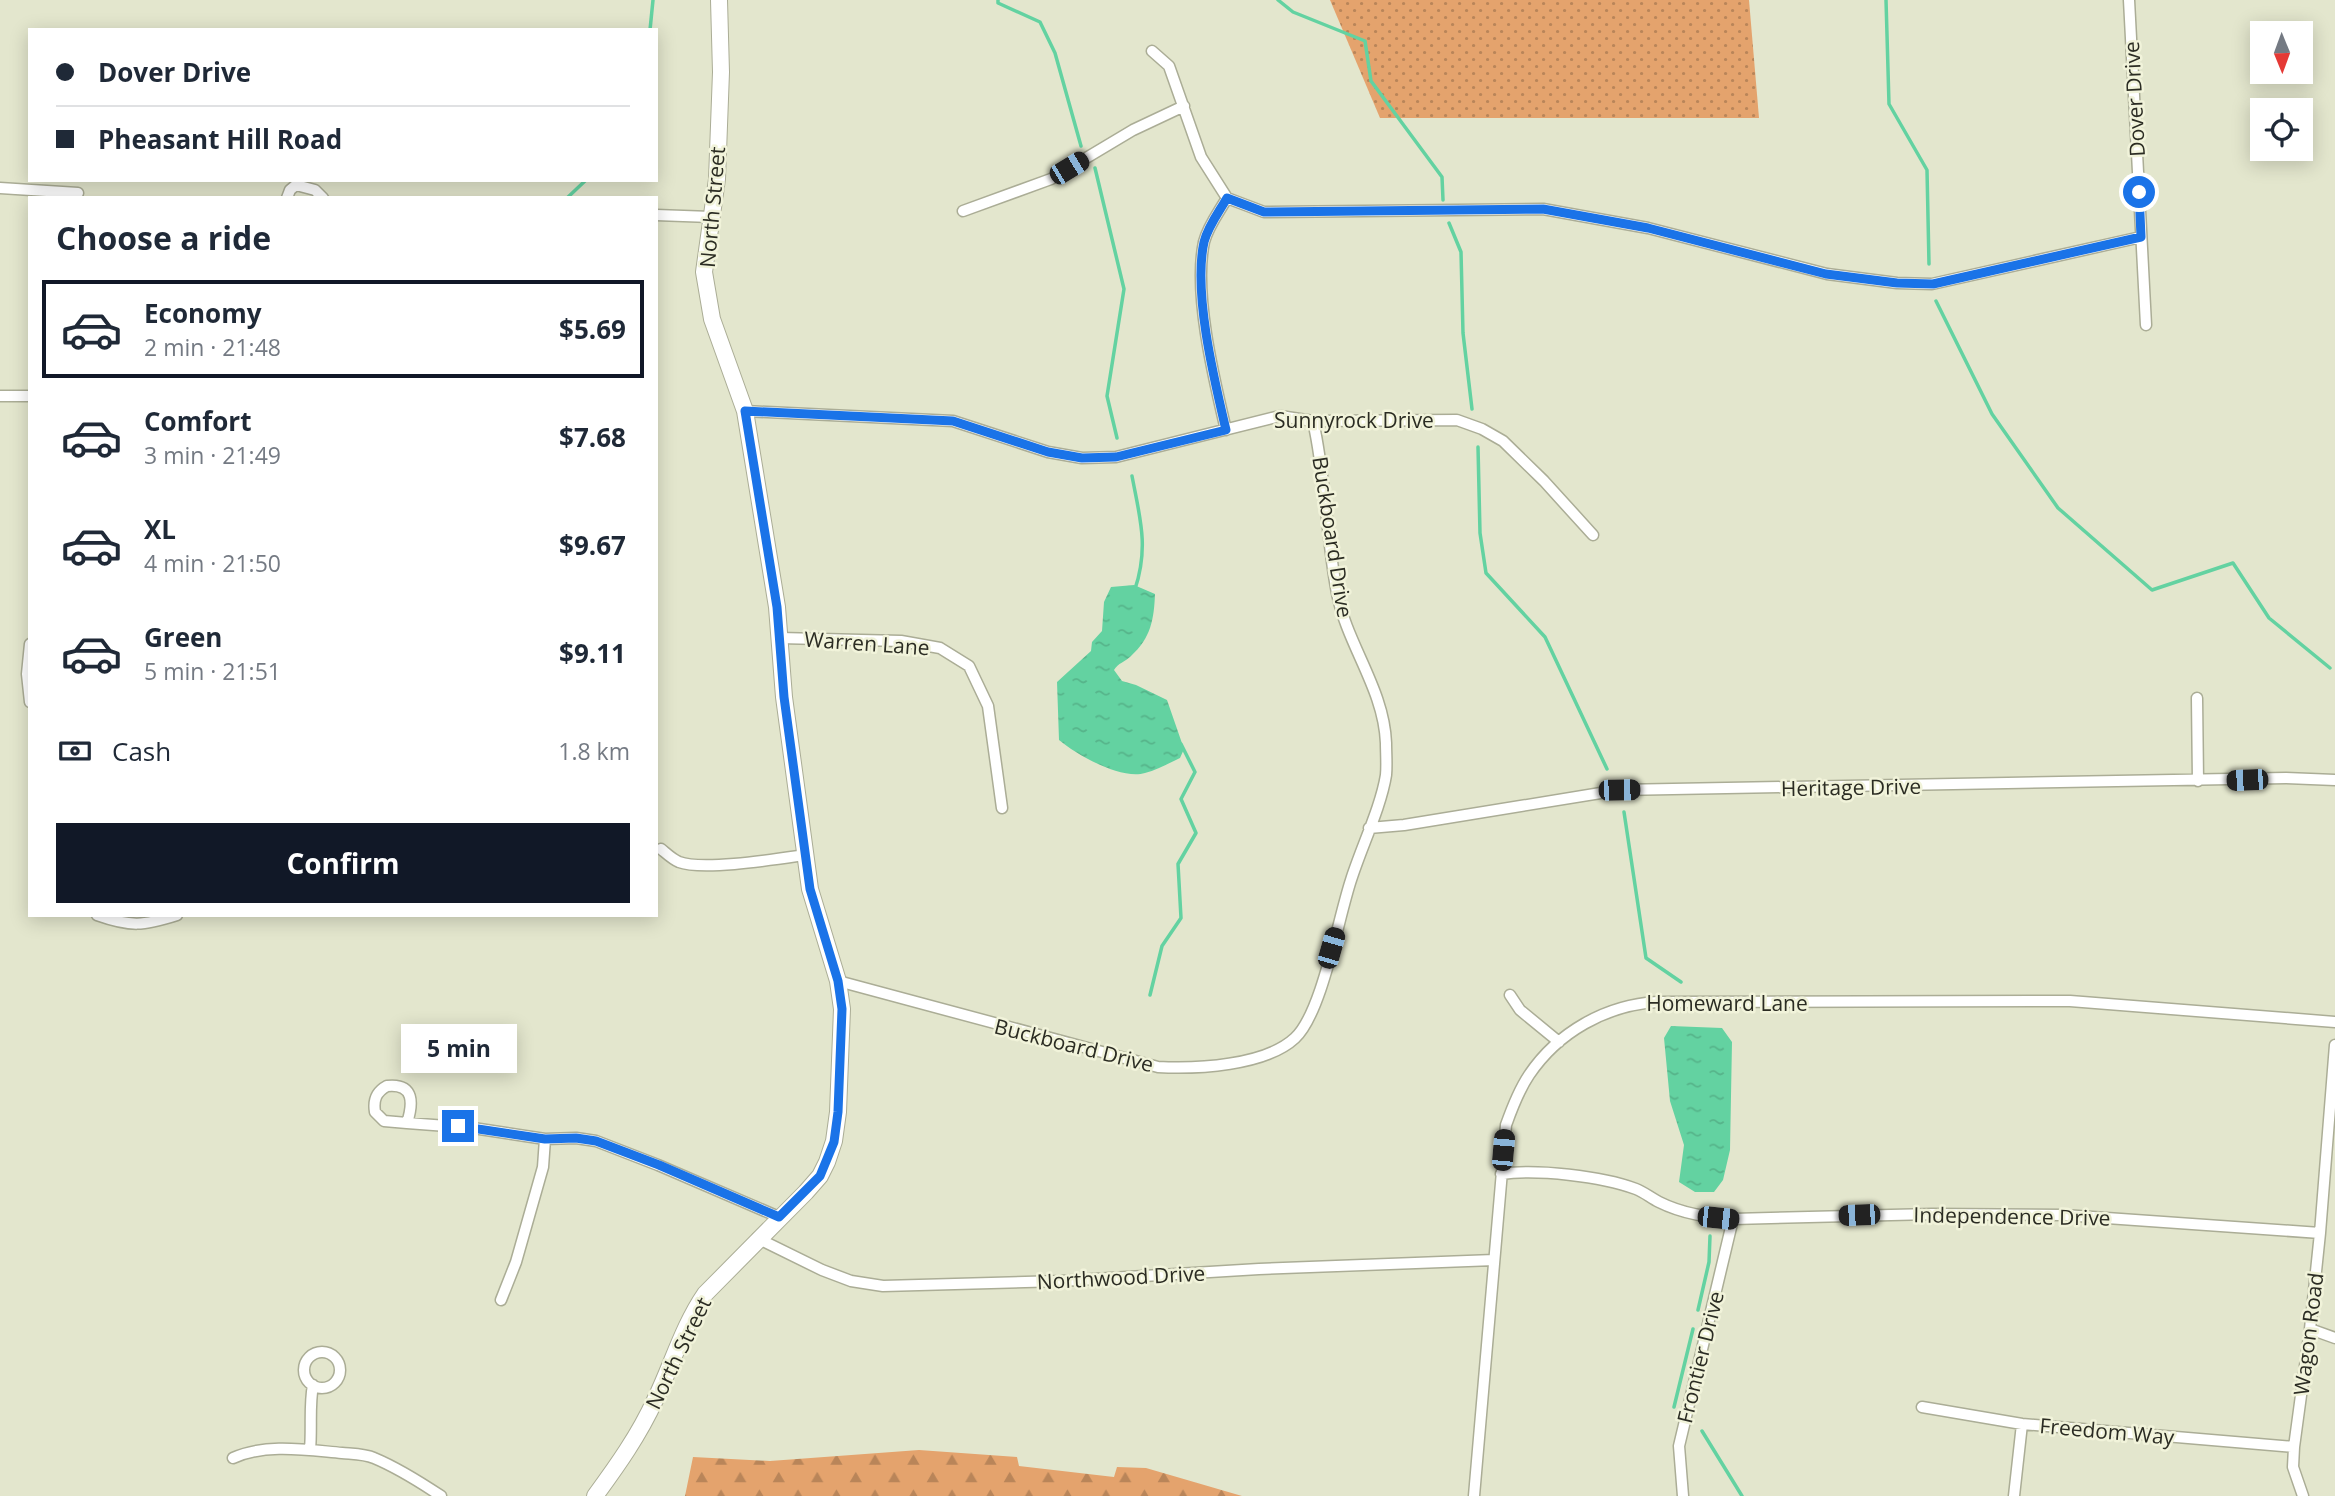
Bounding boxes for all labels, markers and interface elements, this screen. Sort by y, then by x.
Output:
north arrow [2250,21,2314,84]
map controls [2250,21,2313,161]
street label: Dover Drive [2117,41,2151,157]
text: Dover Drive [98,54,251,90]
button: locate [2250,98,2313,161]
text: Pheasant Hill Road [98,121,342,157]
street label: North Street [693,145,731,269]
car [1046,148,1093,188]
route start [2123,176,2155,208]
text: Choose a ride [56,216,271,259]
text: Economy [144,295,262,331]
icon: car [60,298,123,361]
text: $5.69 [559,311,626,347]
text: 2 min · 21:48 [144,331,281,363]
text: Comfort [144,403,251,439]
icon: car [60,406,123,469]
street label: Sunnyrock Drive [1274,406,1434,434]
text: $7.68 [559,419,626,455]
text: 3 min · 21:49 [144,439,281,471]
street label: Buckboard Drive [1306,454,1360,620]
text: XL [144,511,176,547]
icon: car [60,514,123,577]
text: $9.67 [559,527,626,563]
text: 4 min · 21:50 [144,547,281,579]
text: Green [144,619,222,655]
icon: car [60,622,123,685]
street label: Warren Lane [803,625,931,661]
text: $9.11 [559,635,626,671]
text: 5 min · 21:51 [144,655,281,687]
icon: cash [56,732,94,770]
text: Cash [112,733,171,769]
text: 1.8 km [558,735,630,767]
car [2226,769,2269,791]
street label: Heritage Drive [1781,772,1921,802]
car [1598,779,1641,801]
button: Confirm [56,823,630,903]
car [1316,925,1347,971]
street label: Homeward Lane [1646,989,1808,1017]
street label: Buckboard Drive [992,1012,1156,1078]
callout: 5 min [400,1024,516,1074]
text: 5 min [427,1032,491,1064]
route end [442,1110,474,1142]
car [1491,1128,1516,1172]
street label: Independence Drive [1913,1200,2111,1232]
car [1838,1204,1881,1226]
car [1697,1205,1740,1231]
street label: Northwood Drive [1036,1259,1206,1295]
street label: Wagon Road [2287,1271,2329,1397]
street label: Frontier Drive [1670,1288,1730,1426]
street label: North Street [639,1292,717,1414]
street label: Freedom Way [2039,1411,2176,1451]

